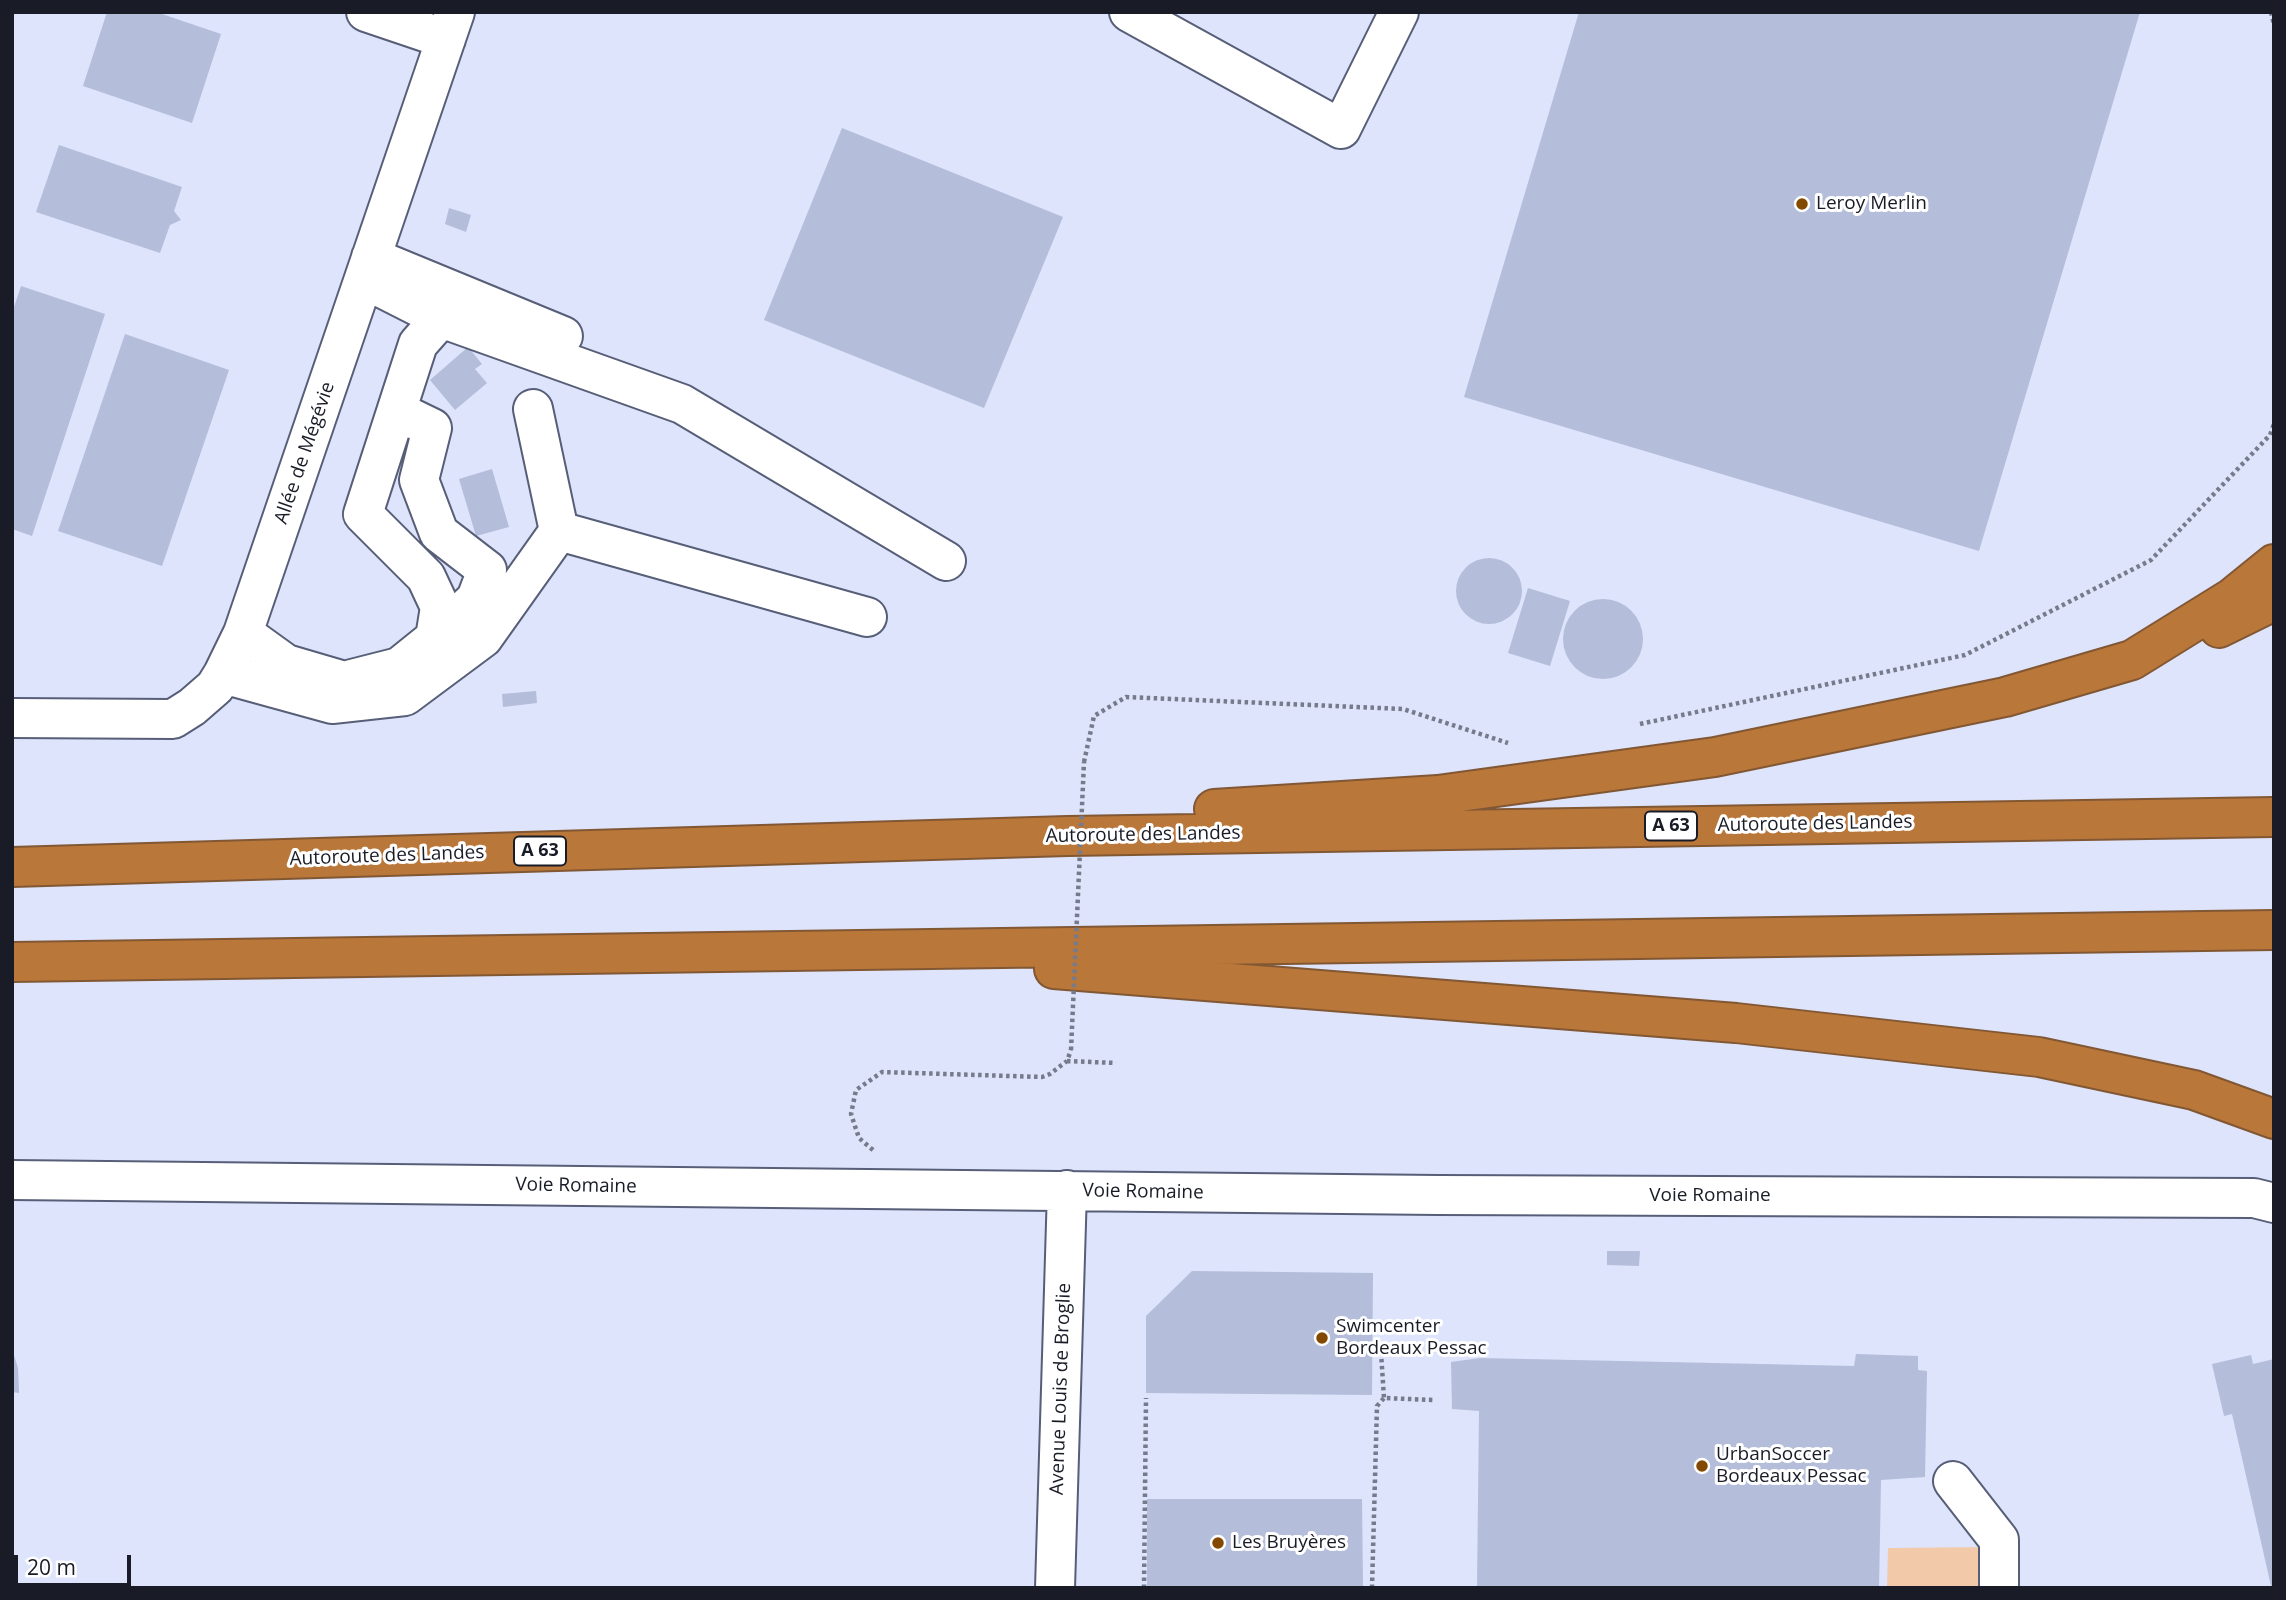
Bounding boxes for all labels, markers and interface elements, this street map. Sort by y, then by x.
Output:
place label: Leroy Merlin [1816,193,1927,215]
marker: Leroy Merlin [1794,196,1810,212]
street label: Allée de Mégévie [270,379,340,527]
street label: Autoroute des Landes [1717,811,1913,837]
road number: A 63 [1645,812,1697,840]
street label: Autoroute des Landes [1045,822,1241,848]
road number: A 63 [514,836,566,866]
street label: Autoroute des Landes [289,841,485,871]
street label: Voie Romaine [515,1174,637,1198]
street label: Voie Romaine [1082,1180,1204,1204]
street label: Voie Romaine [1649,1185,1771,1207]
street label: Avenue Louis de Broglie [1046,1283,1076,1495]
place label: Swimcenter Bordeaux Pessac [1336,1316,1487,1360]
marker: Swimcenter Bordeaux Pessac [1314,1330,1330,1346]
place label: UrbanSoccer Bordeaux Pessac [1716,1444,1867,1488]
marker: UrbanSoccer Bordeaux Pessac [1694,1458,1710,1474]
place label: Les Bruyères [1232,1532,1346,1554]
marker: Les Bruyères [1210,1535,1226,1551]
scale bar [18,1540,135,1584]
text: 20 m [27,1553,76,1581]

